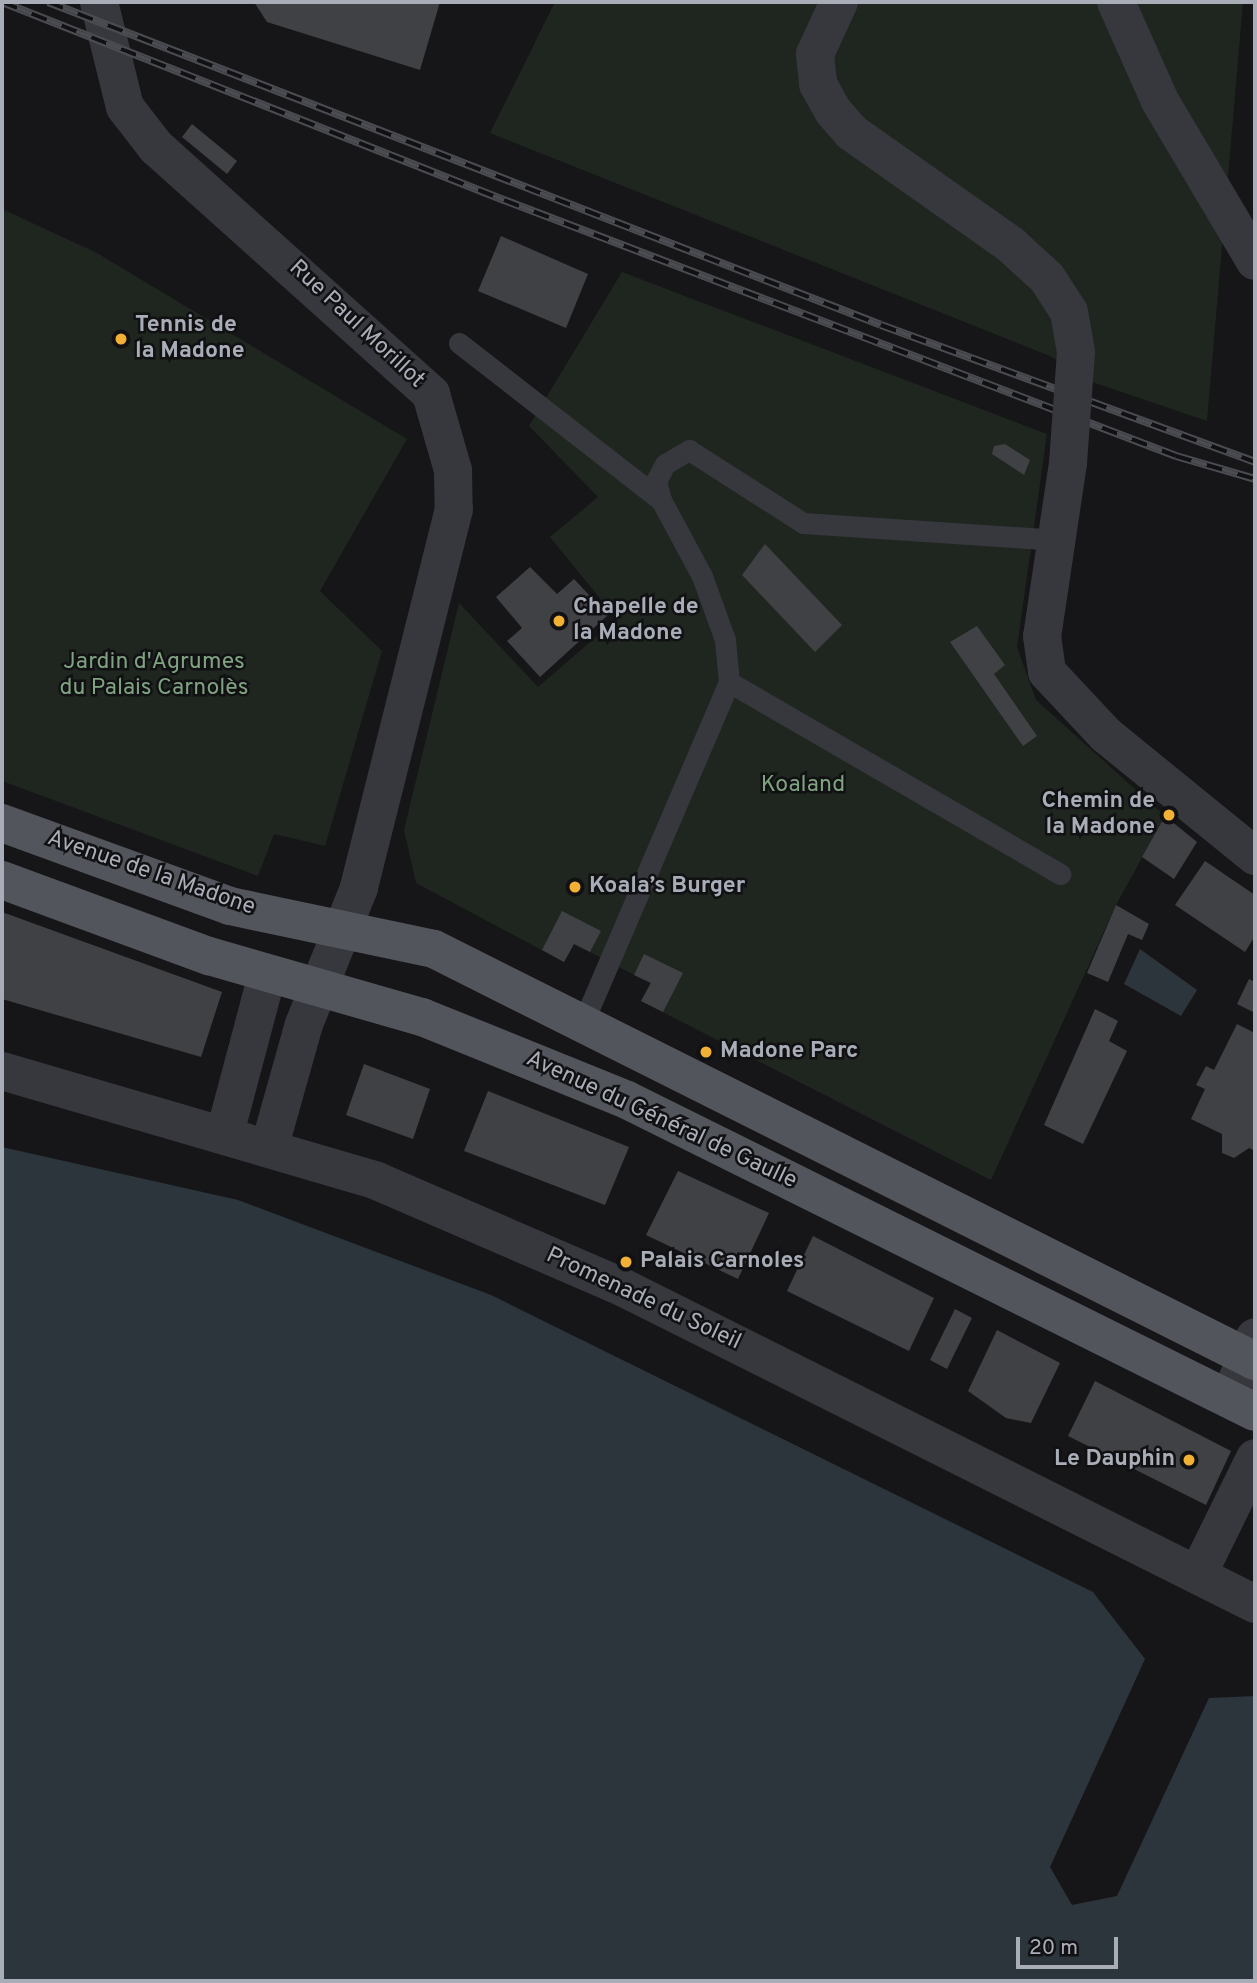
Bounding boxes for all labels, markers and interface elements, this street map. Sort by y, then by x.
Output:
street label: Rue Paul Morillot [282,255,430,395]
place label: Tennis de la Madone [135,312,244,366]
marker: Tennis de la Madone [113,331,129,347]
place label: Chapelle de la Madone [573,594,699,648]
marker: Chapelle de la Madone [551,613,567,629]
park label: Jardin d'Agrumes du Palais Carnolès [60,649,248,703]
park label: Koaland [761,772,845,800]
place label: Chemin de la Madone [1042,788,1155,842]
marker: Chemin de la Madone [1161,807,1177,823]
street label: Avenue de la Madone [43,825,259,923]
place label: Koala’s Burger [589,873,745,901]
marker: Koala’s Burger [567,879,583,895]
place label: Madone Parc [720,1038,859,1066]
marker: Madone Parc [698,1044,714,1060]
street label: Avenue du Général de Gaulle [521,1046,801,1196]
street label: Promenade du Soleil [541,1243,745,1357]
place label: Palais Carnoles [640,1248,804,1276]
marker: Palais Carnoles [618,1254,634,1270]
place label: Le Dauphin [1054,1446,1175,1474]
marker: Le Dauphin [1181,1452,1197,1468]
scale bar [1019,1924,1120,1968]
text: 20 m [1029,1935,1078,1962]

